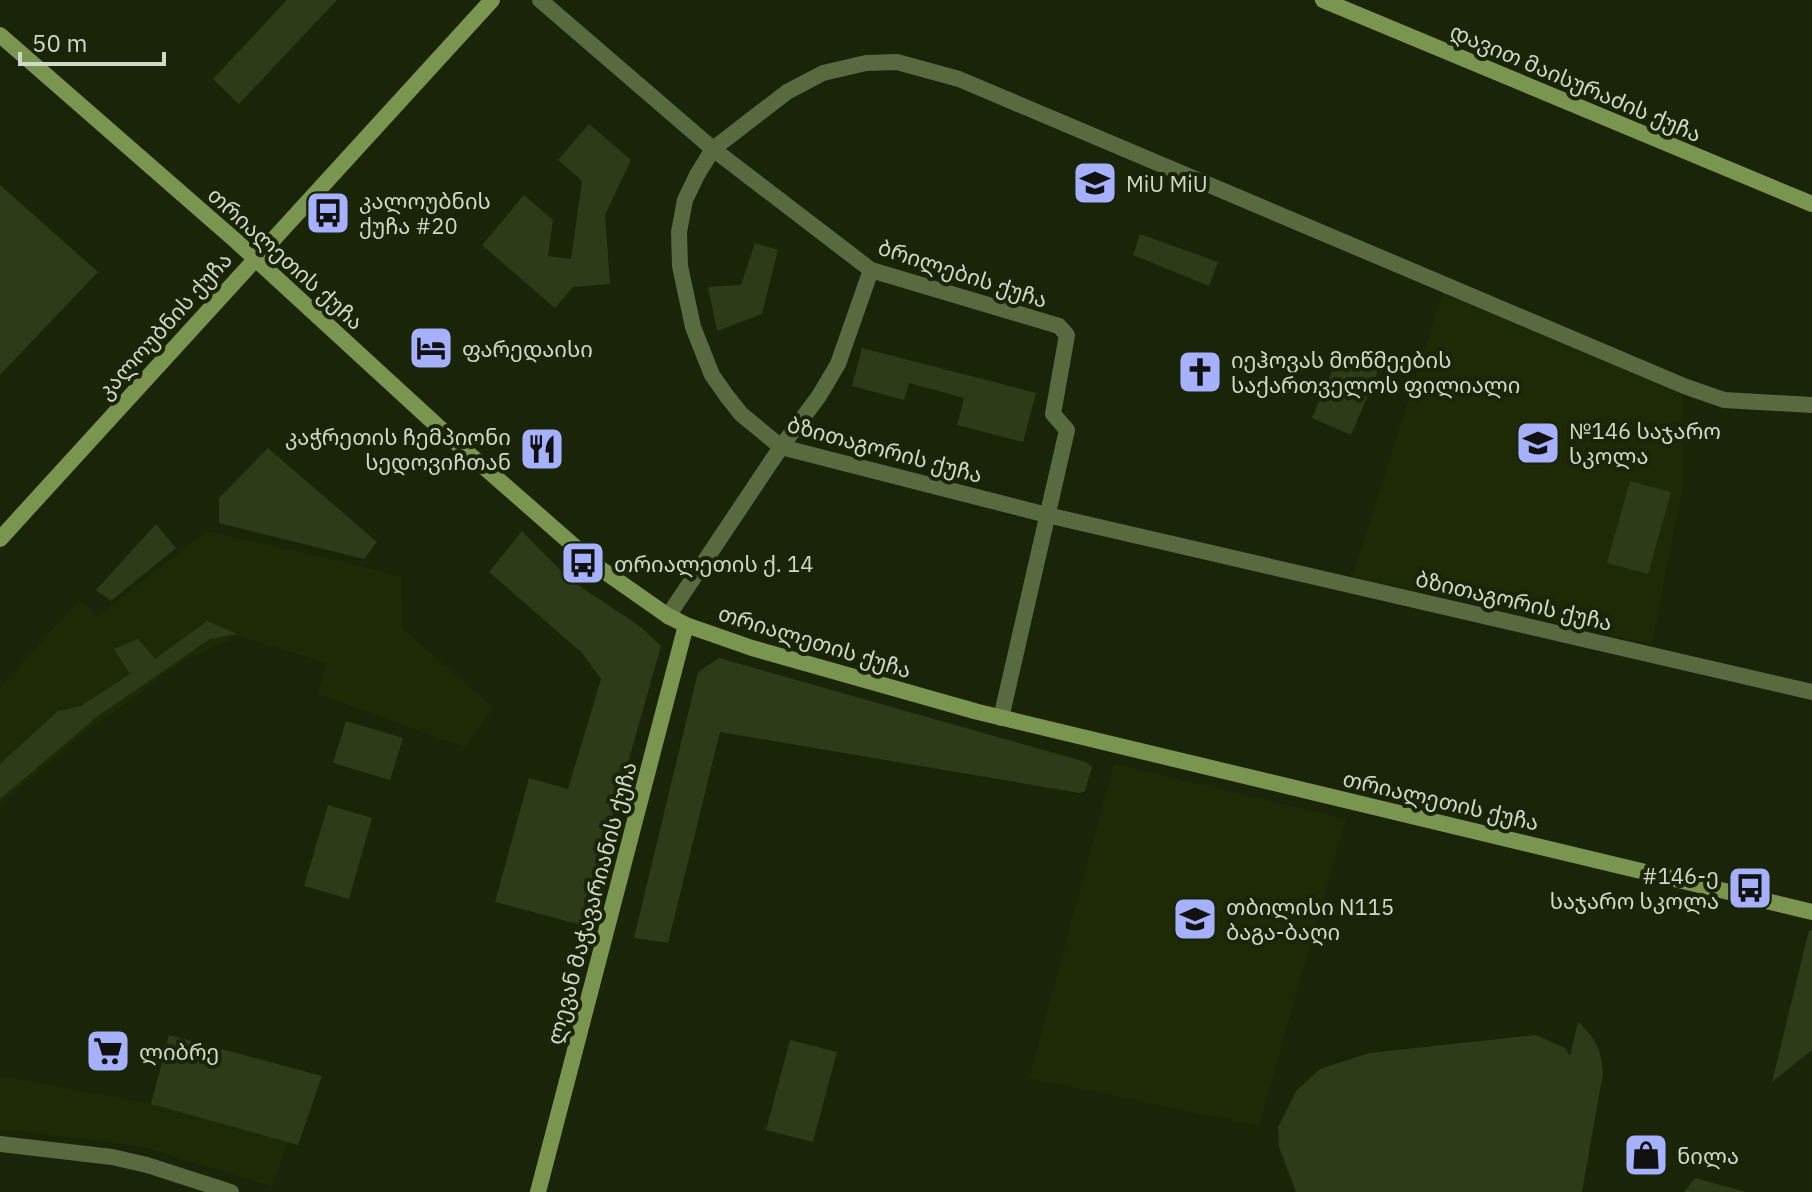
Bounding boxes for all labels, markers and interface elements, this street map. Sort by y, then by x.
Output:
scale bar [20,16,164,66]
street label: დავით მაისურაძის ქუჩა [1446,16,1706,148]
text: 50 m [32,27,87,59]
school or university icon: MiU MiU [1071,159,1119,207]
place label: MiU MiU [1126,169,1208,198]
street label: თრიალეთის ქუჩა [202,180,370,336]
place label: კალოუბნის ქუჩა #20 [359,186,491,240]
bus stop icon: კალოუბნის ქუჩა #20 [304,189,352,237]
street label: ბრილების ქუჩა [875,232,1051,314]
street label: კალოუბნის ქუჩა [90,245,238,405]
hotel icon: ფარედაისი [407,324,455,372]
place label: ფარედაისი [462,334,593,363]
place label: იეჰოვას მოწმეების საქართველოს ფილიალი [1231,345,1520,399]
church icon: იეჰოვას მოწმეების საქართველოს ფილიალი [1176,348,1224,396]
street label: ბზითაგორის ქუჩა [784,409,986,489]
place label: №146 საჯარო სკოლა [1569,416,1721,470]
school or university icon: №146 საჯარო სკოლა [1514,419,1562,467]
place label: კაჭრეთის ჩემპიონი სედოვიჩთან [285,422,511,476]
restaurant icon: კაჭრეთის ჩემპიონი სედოვიჩთან [518,425,566,473]
bus stop icon: თრიალეთის ქ. 14 [559,539,607,587]
place label: თრიალეთის ქ. 14 [614,549,813,578]
street label: ბზითაგორის ქუჩა [1413,563,1615,637]
street label: თრიალეთის ქუჩა [715,598,915,684]
street label: ლევან მაჭავარიანის ქუჩა [539,758,643,1048]
street label: თრიალეთის ქუჩა [1340,763,1542,837]
place label: #146-ე საჯარო სკოლა [1550,861,1719,915]
bus stop icon: #146-ე საჯარო სკოლა [1726,864,1774,912]
place label: თბილისი N115 ბაგა-ბაღი [1226,892,1394,946]
school or university icon: თბილისი N115 ბაგა-ბაღი [1171,895,1219,943]
supermarket icon: ლიბრე [84,1027,132,1075]
place label: ლიბრე [139,1037,219,1066]
shop icon: ნილა [1622,1131,1670,1179]
place label: ნილა [1677,1141,1739,1170]

